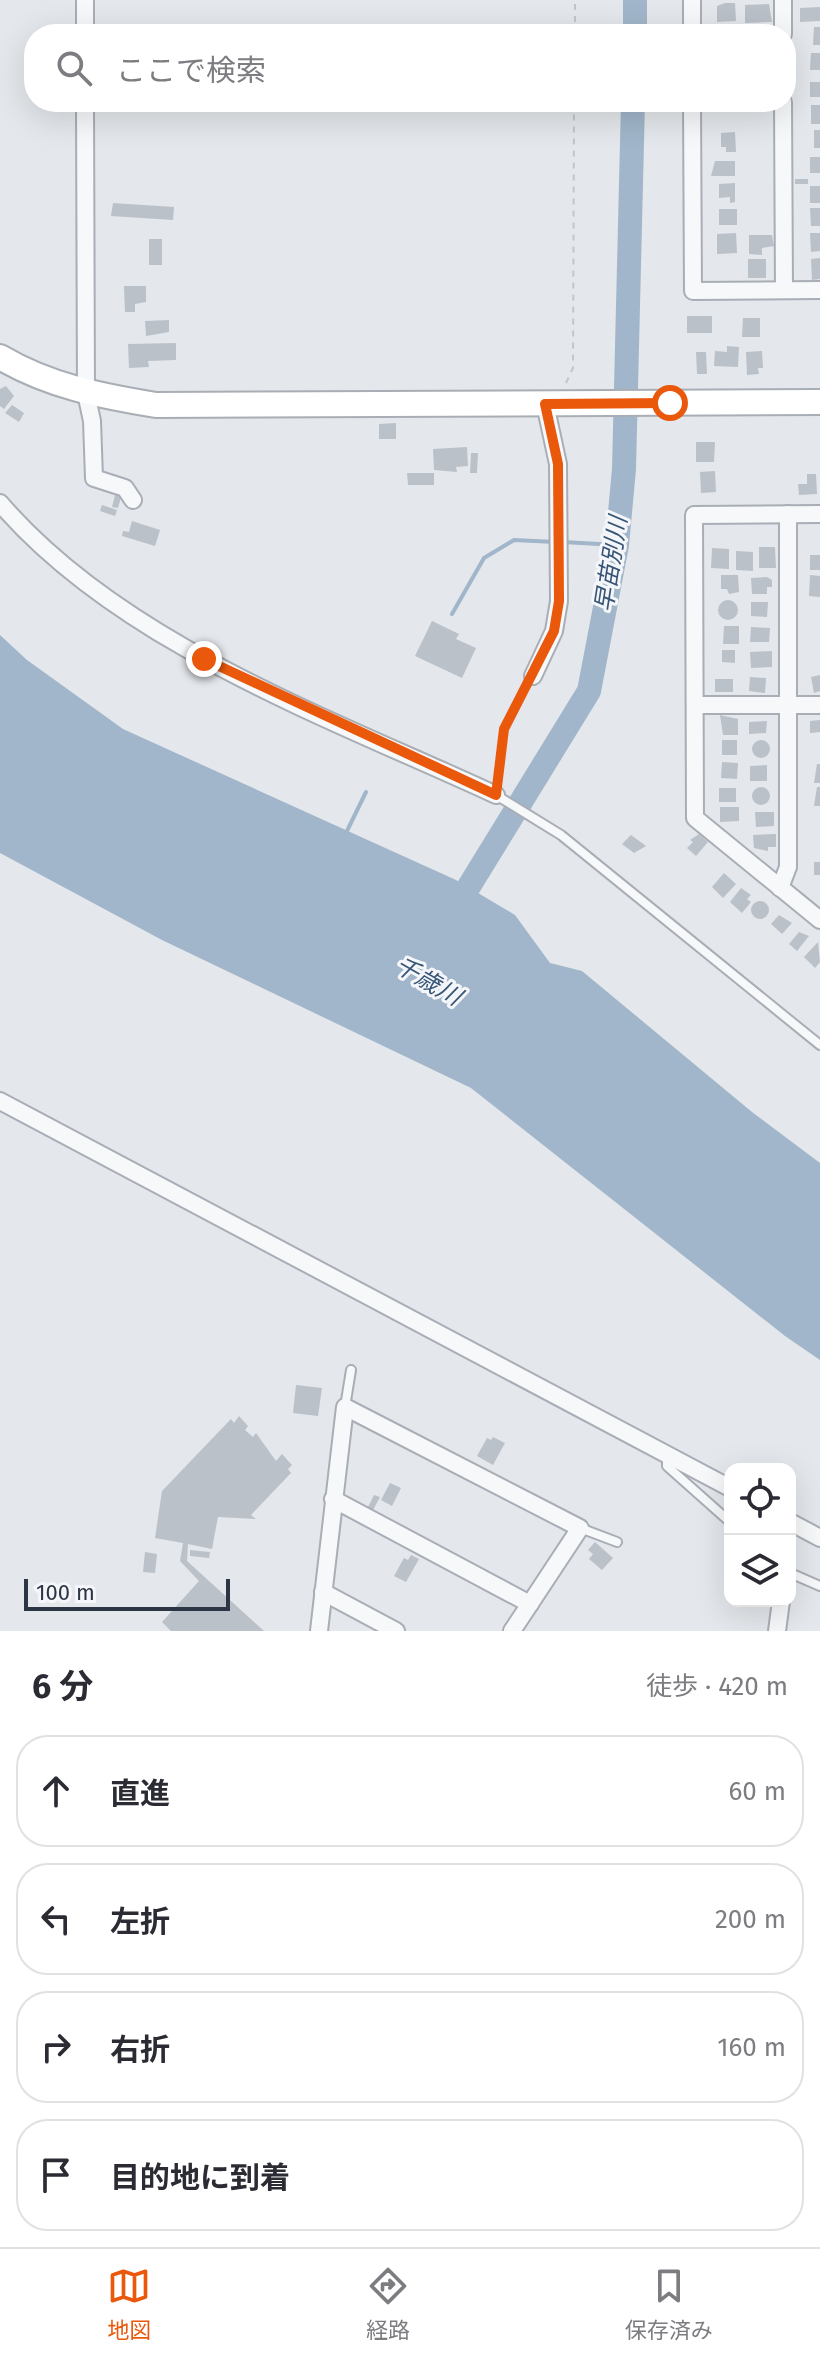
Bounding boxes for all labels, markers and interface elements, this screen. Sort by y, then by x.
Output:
search box [24,24,796,112]
icon: search [52,46,96,90]
text: ここで検索 [116,53,266,89]
route start [652,385,688,421]
water label: 早苗別川 [590,511,633,614]
route end [186,641,222,677]
water label: 千歳川 [390,951,469,1013]
map controls [724,1463,796,1607]
button: locate [724,1463,796,1535]
button: layers [724,1535,796,1607]
scale bar [24,1575,230,1611]
text: 100 m [36,1579,95,1606]
text: 6 分 [32,1666,93,1707]
text: 徒歩 · 420 m [646,1671,788,1702]
icon: ahead [34,1769,78,1813]
text: 直進 [110,1776,170,1812]
text: 60 m [728,1776,786,1807]
icon: left [34,1897,78,1941]
text: 左折 [110,1904,170,1940]
text: 200 m [715,1904,786,1935]
icon: right [34,2025,78,2069]
text: 右折 [110,2032,170,2068]
text: 160 m [717,2032,786,2063]
icon: arrive [34,2153,78,2197]
text: 目的地に到着 [110,2160,290,2196]
tab: 地図 [107,2264,151,2344]
tab: 経路 [366,2264,410,2344]
tab: 保存済み [625,2264,713,2344]

